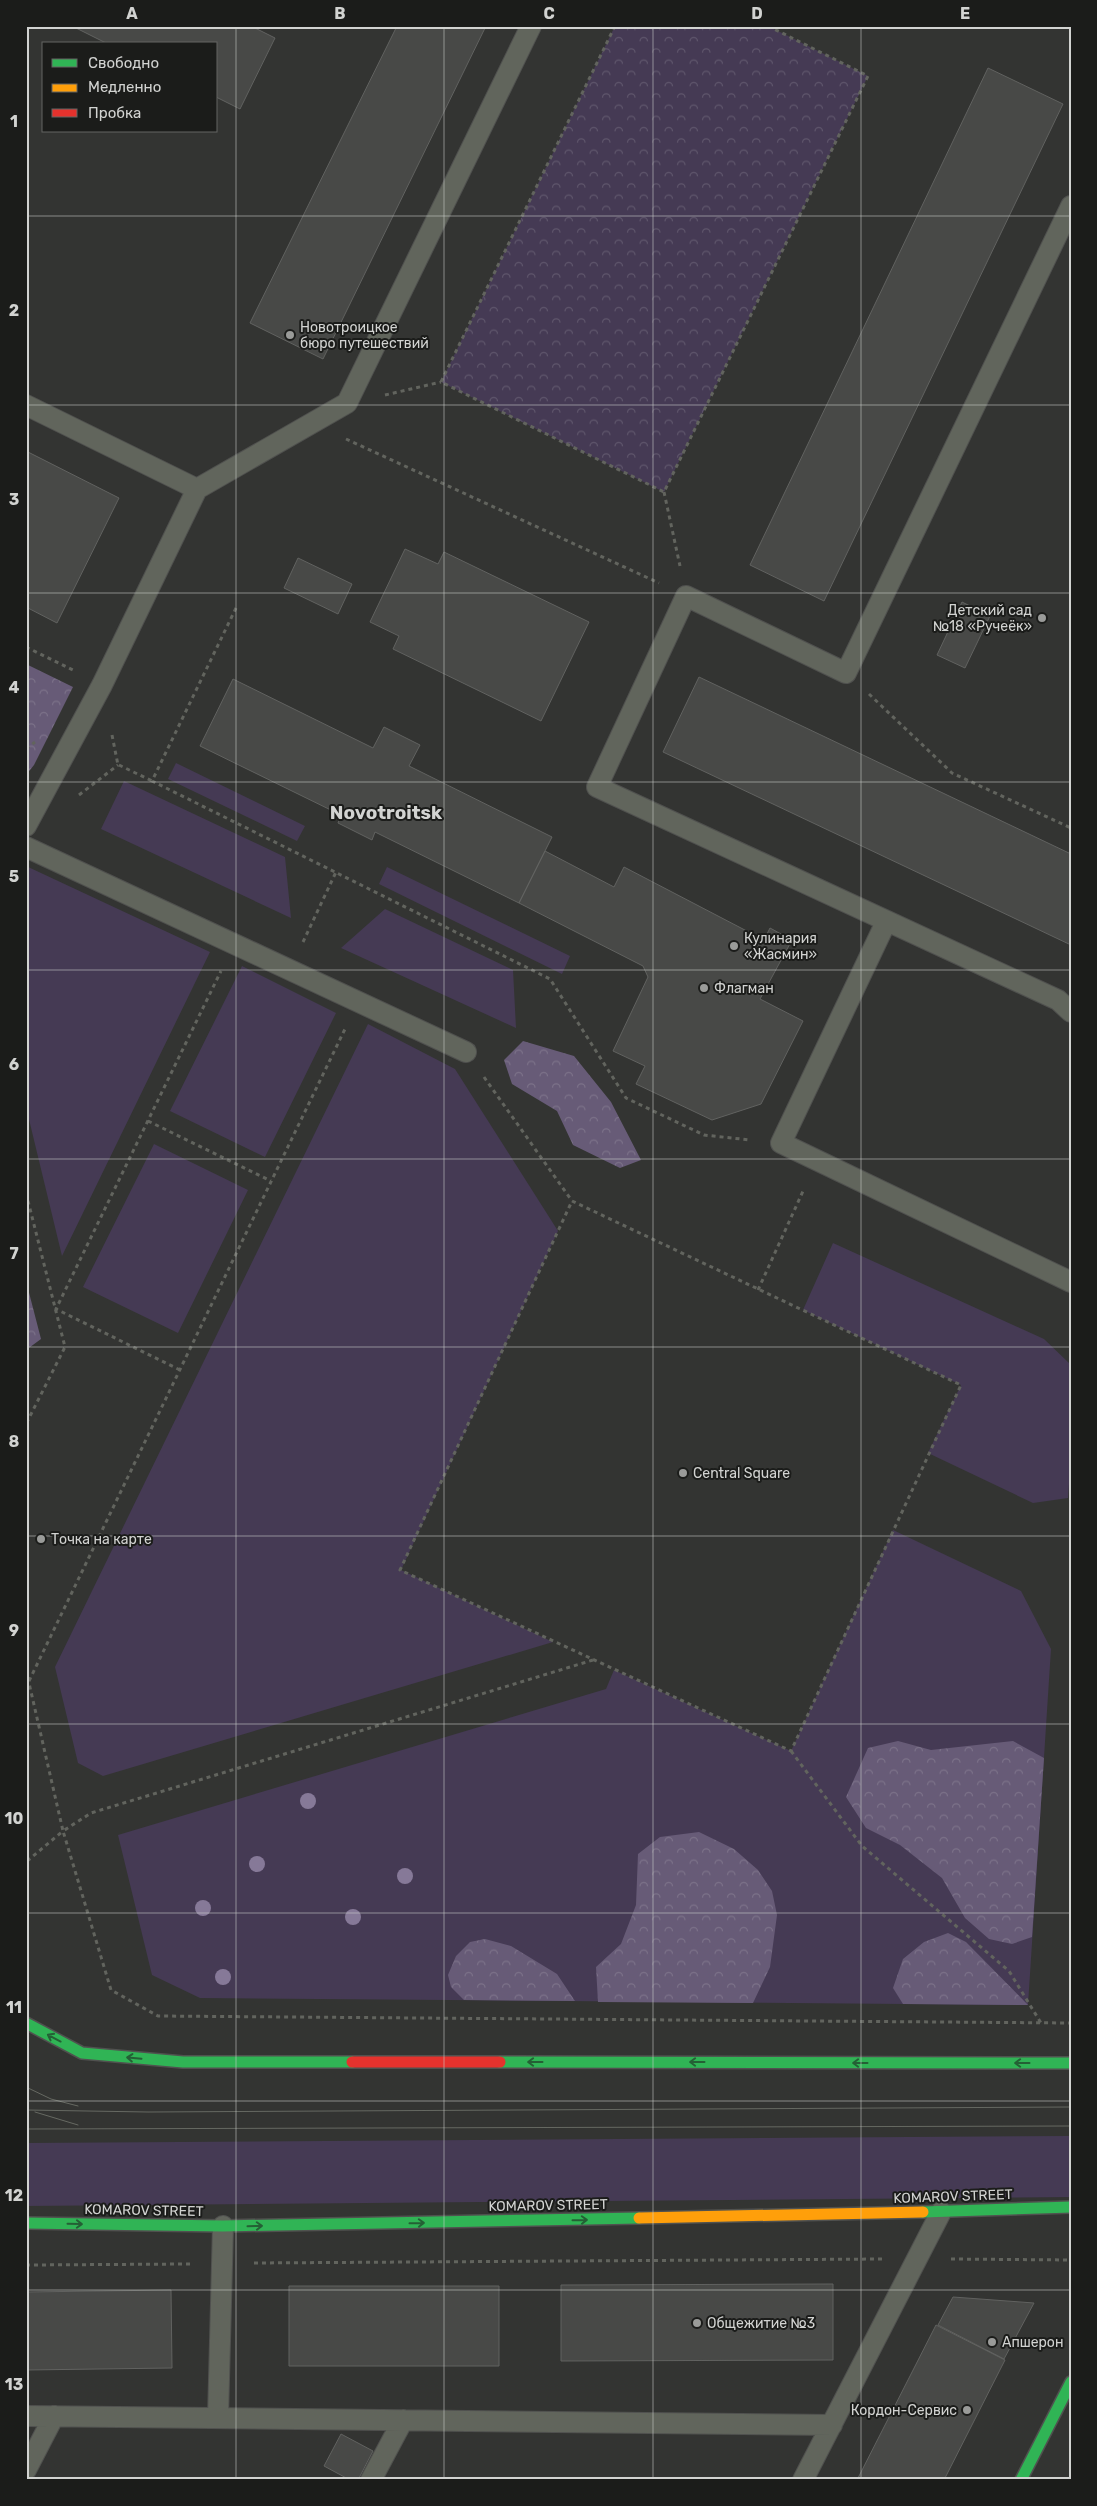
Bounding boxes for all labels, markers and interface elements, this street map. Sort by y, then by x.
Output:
text: A [126,4,138,23]
text: B [334,4,346,23]
text: C [543,4,555,23]
text: D [751,4,763,23]
text: E [960,4,970,23]
legend [42,42,218,132]
text: Свободно [88,54,159,72]
text: Медленно [88,78,161,96]
text: Пробка [88,104,141,122]
text: 1 [10,112,18,131]
text: 2 [9,301,19,320]
place label: Новотроицкое бюро путешествий [300,319,429,352]
marker: Новотроицкое бюро путешествий [284,329,296,341]
text: 3 [9,490,19,509]
place label: Детский сад №18 «Ручеёк» [933,602,1032,635]
marker: Детский сад №18 «Ручеёк» [1036,612,1048,624]
text: 4 [9,678,20,697]
district label: Novotroitsk [330,801,442,824]
text: 5 [9,867,19,886]
place label: Кулинария «Жасмин» [744,930,817,963]
marker: Кулинария «Жасмин» [728,940,740,952]
place label: Флагман [714,980,774,997]
marker: Флагман [698,982,710,994]
text: 6 [9,1055,19,1074]
text: 7 [9,1244,19,1263]
text: 8 [9,1432,20,1451]
place label: Central Square [693,1465,790,1482]
marker: Central Square [677,1467,689,1479]
place label: Точка на карте [51,1531,152,1548]
marker: Точка на карте [35,1533,47,1545]
text: 9 [9,1621,19,1640]
text: 10 [5,1809,24,1828]
text: 11 [6,1998,22,2017]
one-way arrow [47,2033,62,2042]
one-way arrow [126,2053,142,2062]
one-way arrow [527,2057,543,2067]
one-way arrow [689,2057,706,2067]
one-way arrow [852,2058,868,2068]
one-way arrow [1014,2058,1030,2068]
text: 12 [5,2186,23,2205]
street label: KOMAROV STREET [893,2186,1013,2207]
street label: KOMAROV STREET [488,2196,608,2215]
street label: KOMAROV STREET [84,2201,204,2220]
one-way arrow [572,2215,588,2224]
one-way arrow [67,2219,83,2228]
one-way arrow [409,2219,425,2228]
one-way arrow [246,2221,263,2231]
place label: Общежитие №3 [707,2315,815,2332]
marker: Общежитие №3 [691,2317,703,2329]
place label: Апшерон [1002,2334,1063,2351]
marker: Апшерон [986,2336,998,2348]
text: 13 [5,2375,23,2394]
place label: Кордон-Сервис [851,2402,957,2419]
marker: Кордон-Сервис [961,2404,973,2416]

